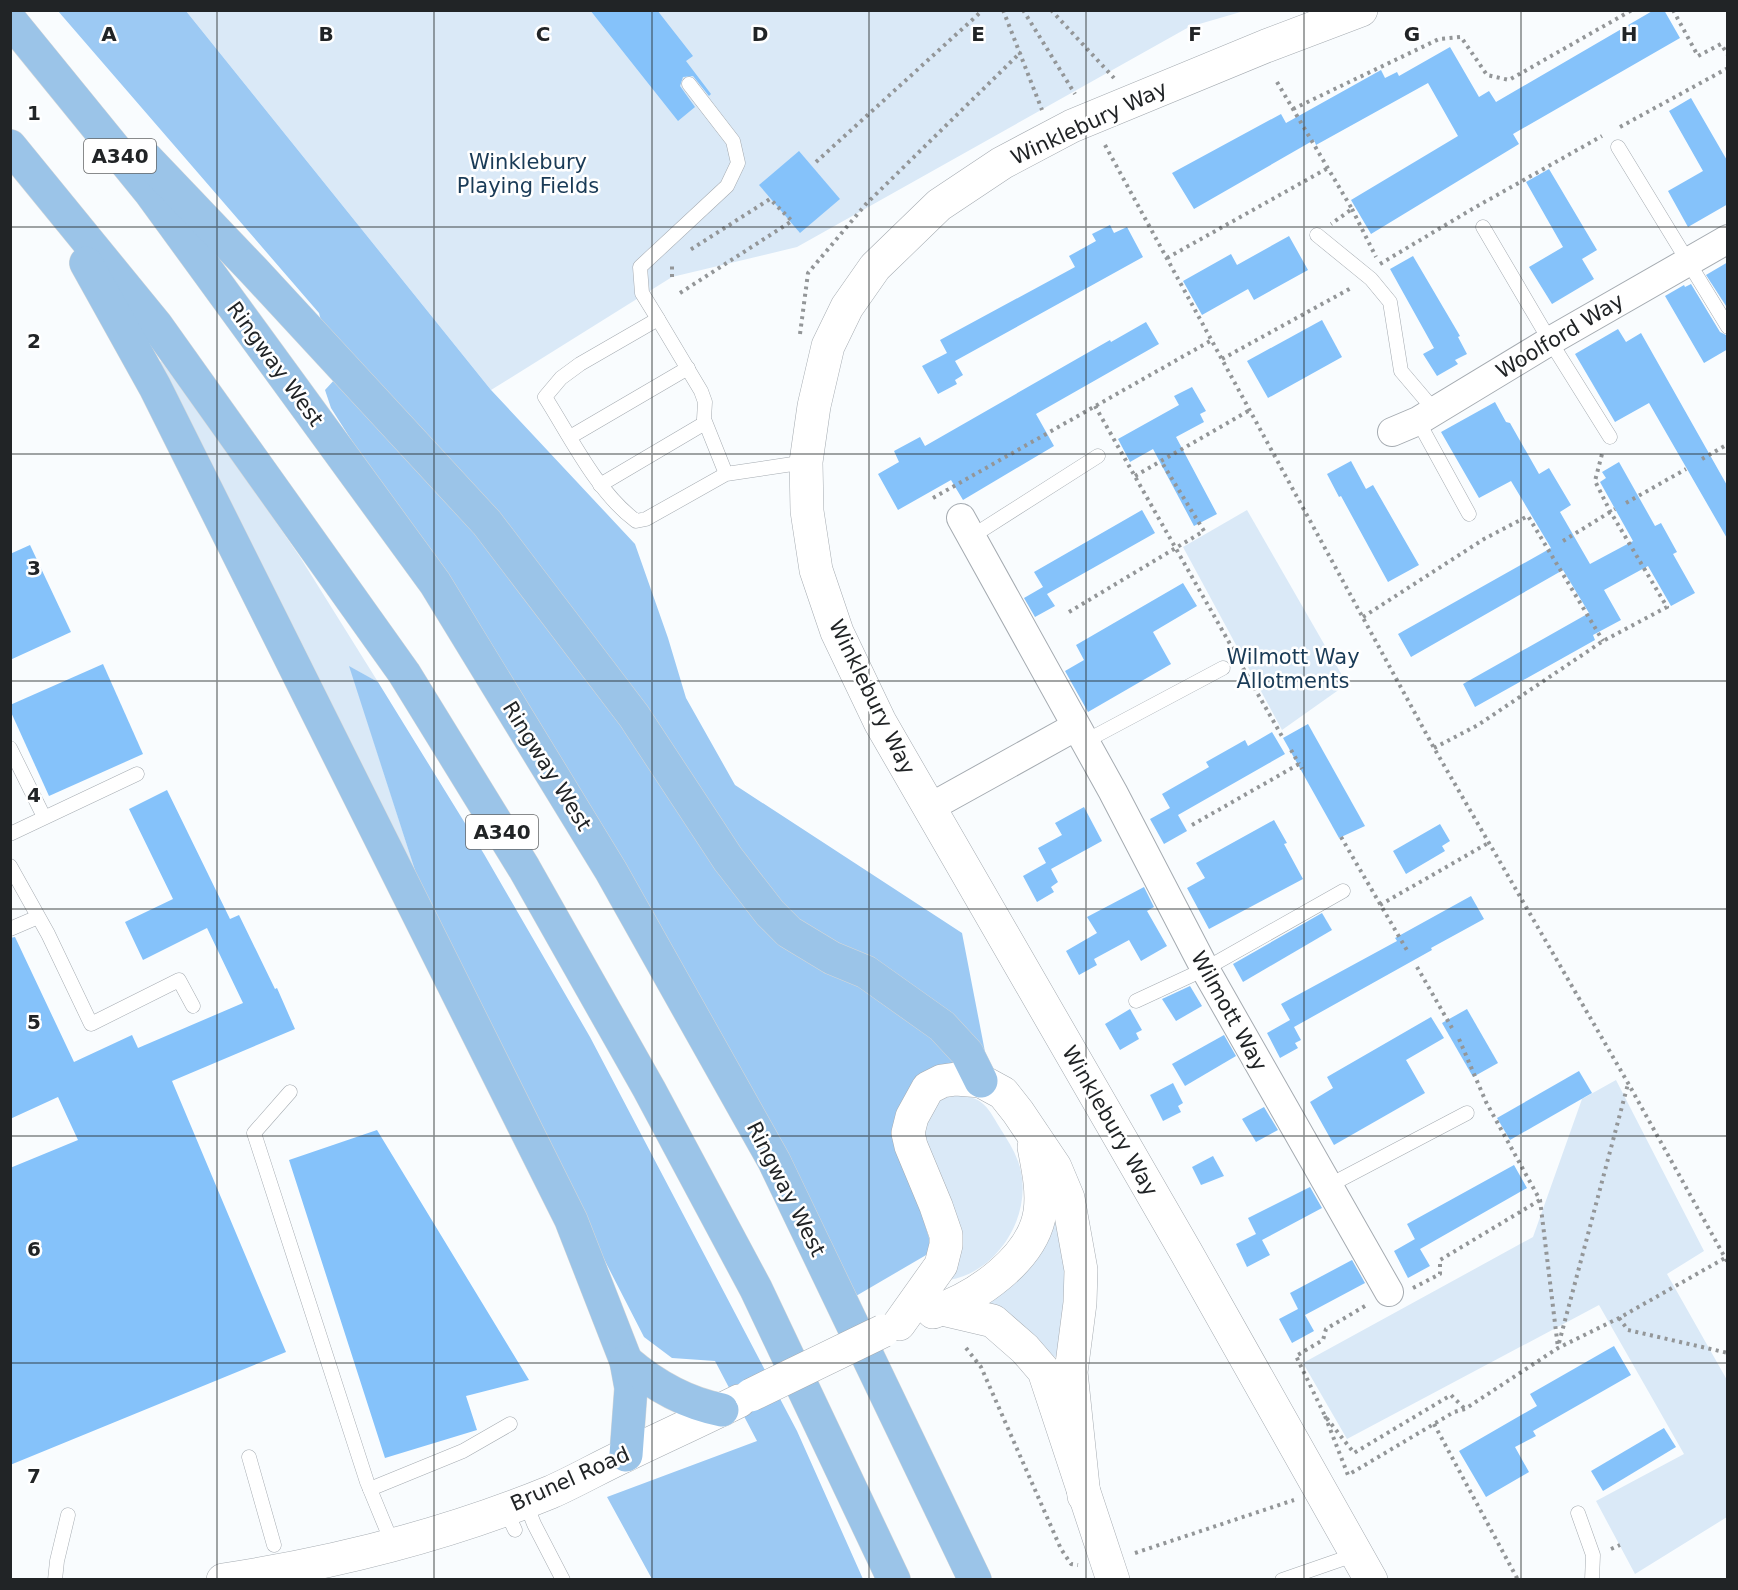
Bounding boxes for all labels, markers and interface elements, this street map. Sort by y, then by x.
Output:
text: A [101,22,117,46]
text: B [318,22,334,46]
text: C [536,22,550,46]
text: D [752,22,768,46]
text: E [971,22,985,46]
text: F [1188,22,1202,46]
text: G [1404,22,1420,46]
text: H [1621,22,1637,46]
street label: Winklebury Way [1007,76,1171,170]
text: 1 [27,101,41,125]
road number: A340 [84,139,156,173]
park label: Winklebury Playing Fields [457,150,599,198]
street label: Woolford Way [1492,289,1628,383]
street label: Ringway West [222,297,328,431]
text: 2 [27,329,41,353]
text: 3 [27,556,41,580]
street label: Winklebury Way [824,616,920,778]
park label: Wilmott Way Allotments [1226,645,1360,693]
street label: Ringway West [498,697,596,835]
text: 4 [27,783,41,807]
road number: A340 [466,815,538,849]
street label: Wilmott Way [1186,947,1272,1075]
text: 5 [27,1010,41,1034]
street label: Winklebury Way [1057,1042,1163,1200]
street label: Ringway West [742,1118,830,1260]
text: 6 [27,1237,41,1261]
street label: Brunel Road [507,1442,633,1516]
text: 7 [27,1464,41,1488]

